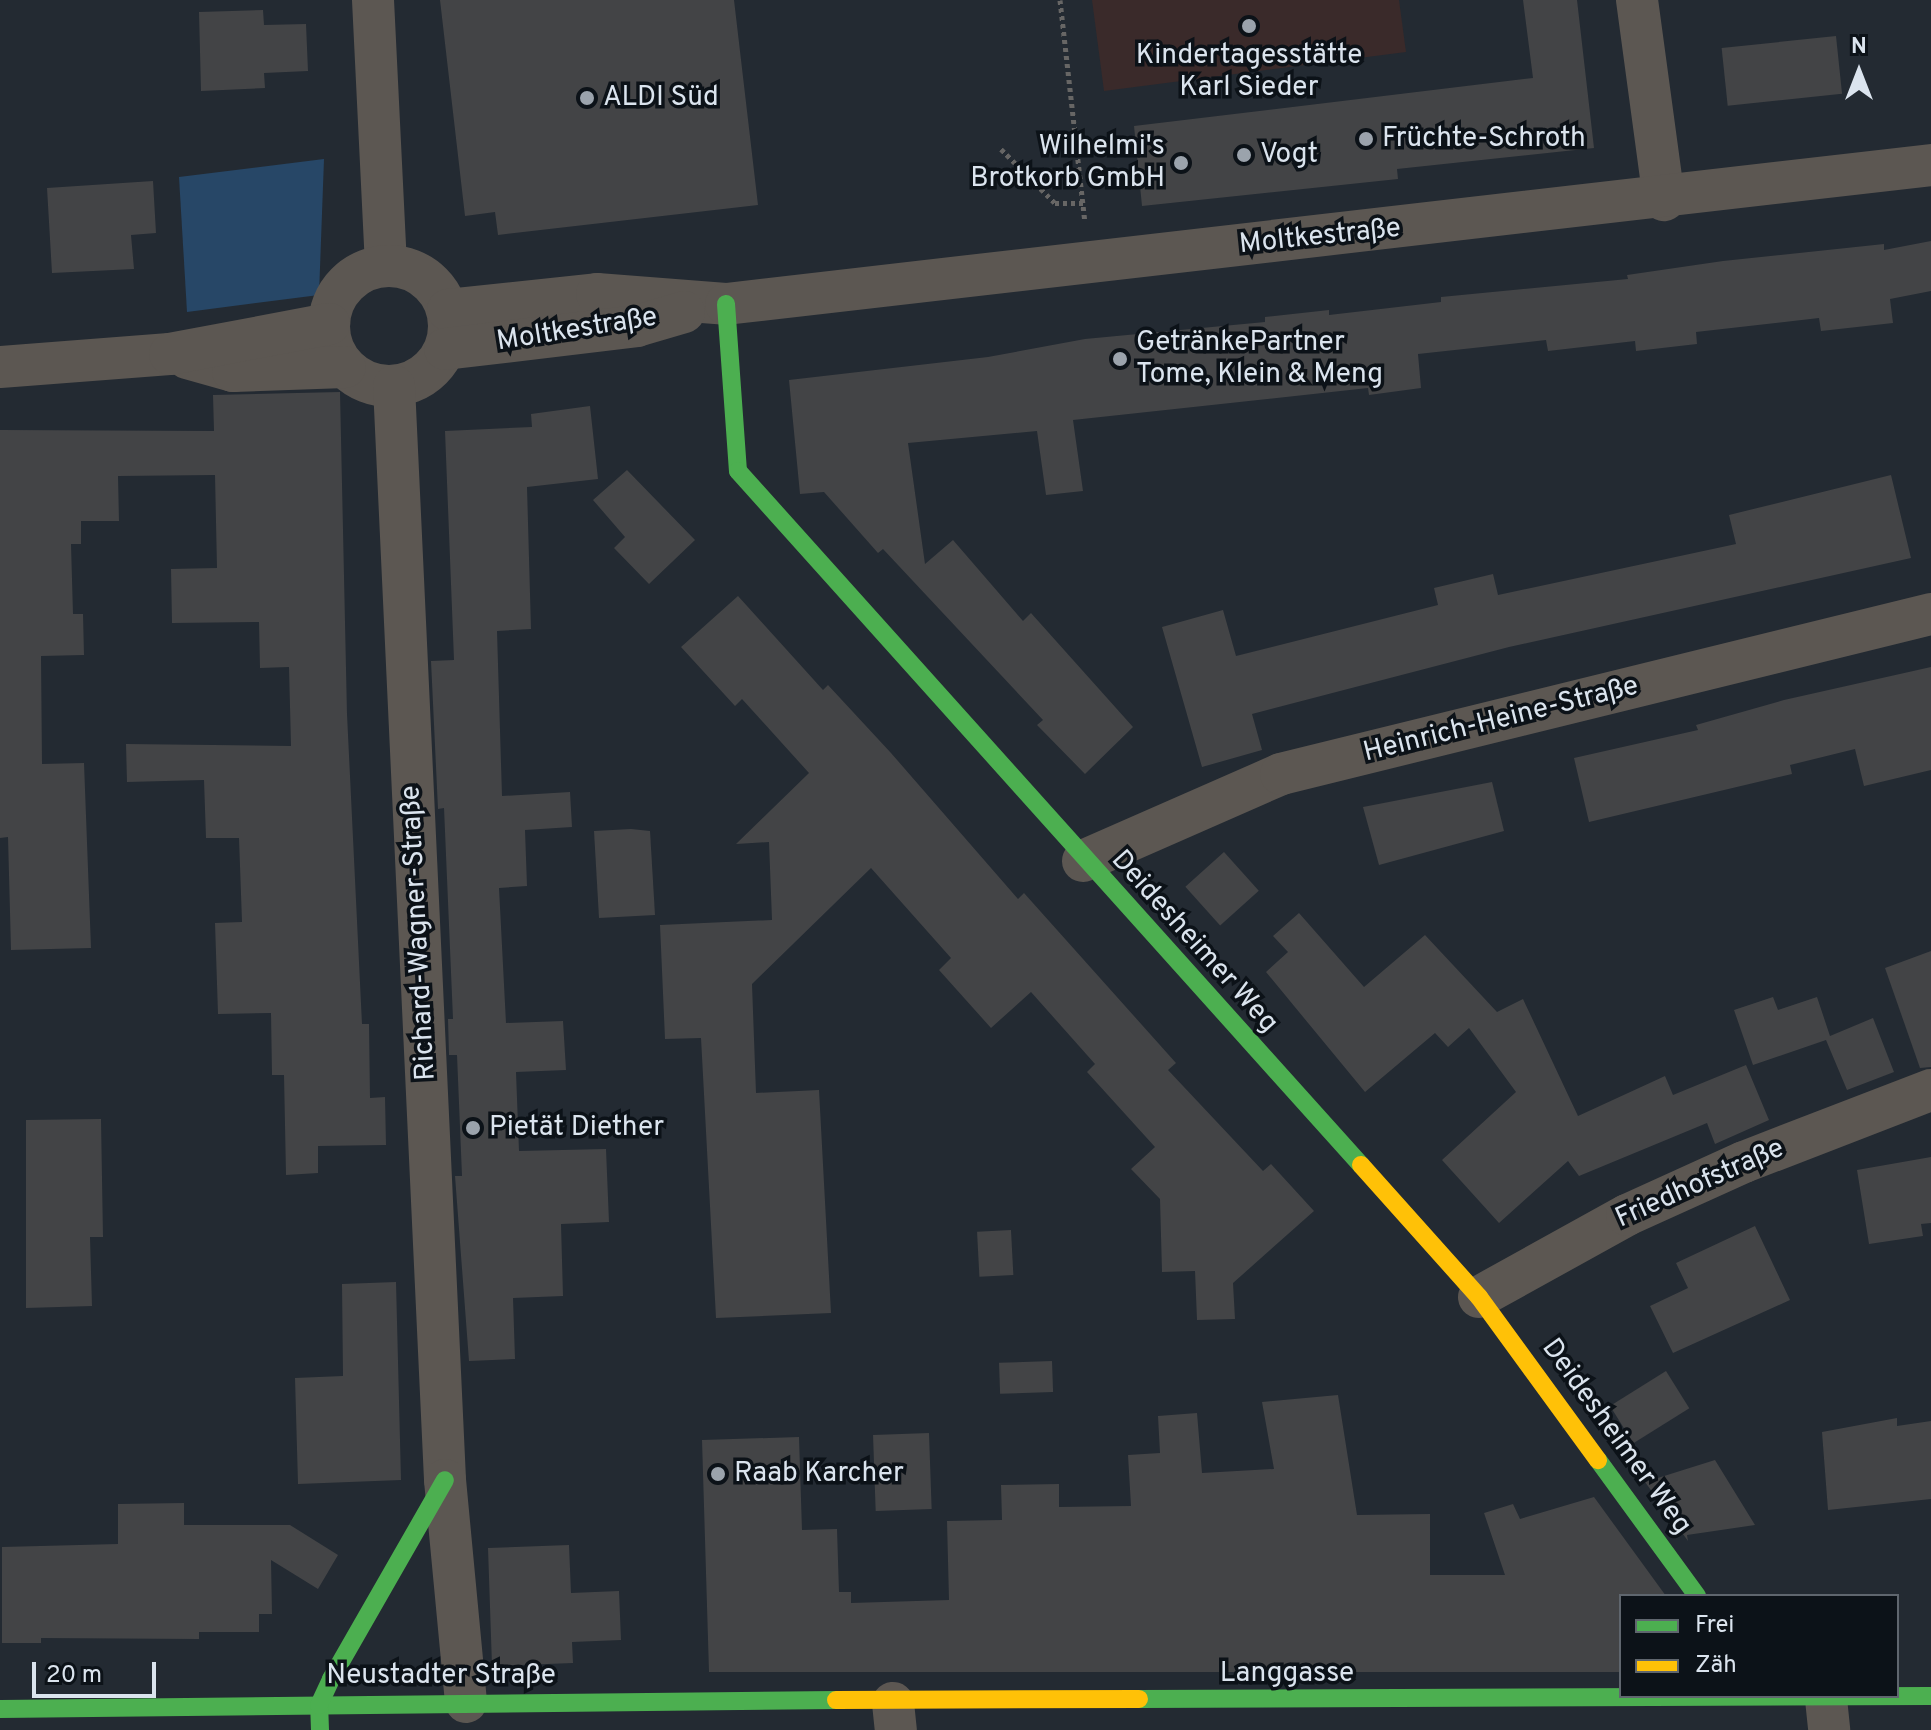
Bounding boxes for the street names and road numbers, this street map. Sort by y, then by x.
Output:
street label: Moltkestraße [1238,212,1402,262]
street label: Moltkestraße [494,301,660,359]
street label: Heinrich-Heine-Straße [1360,670,1642,770]
street label: Richard-Wagner-Straße [394,785,444,1081]
street label: Deidesheimer Weg [1103,844,1285,1040]
street label: Friedhofstraße [1611,1132,1789,1236]
street label: Deidesheimer Weg [1534,1332,1698,1542]
street label: Langgasse [1220,1657,1354,1691]
street label: Neustadter Straße [326,1659,556,1693]

